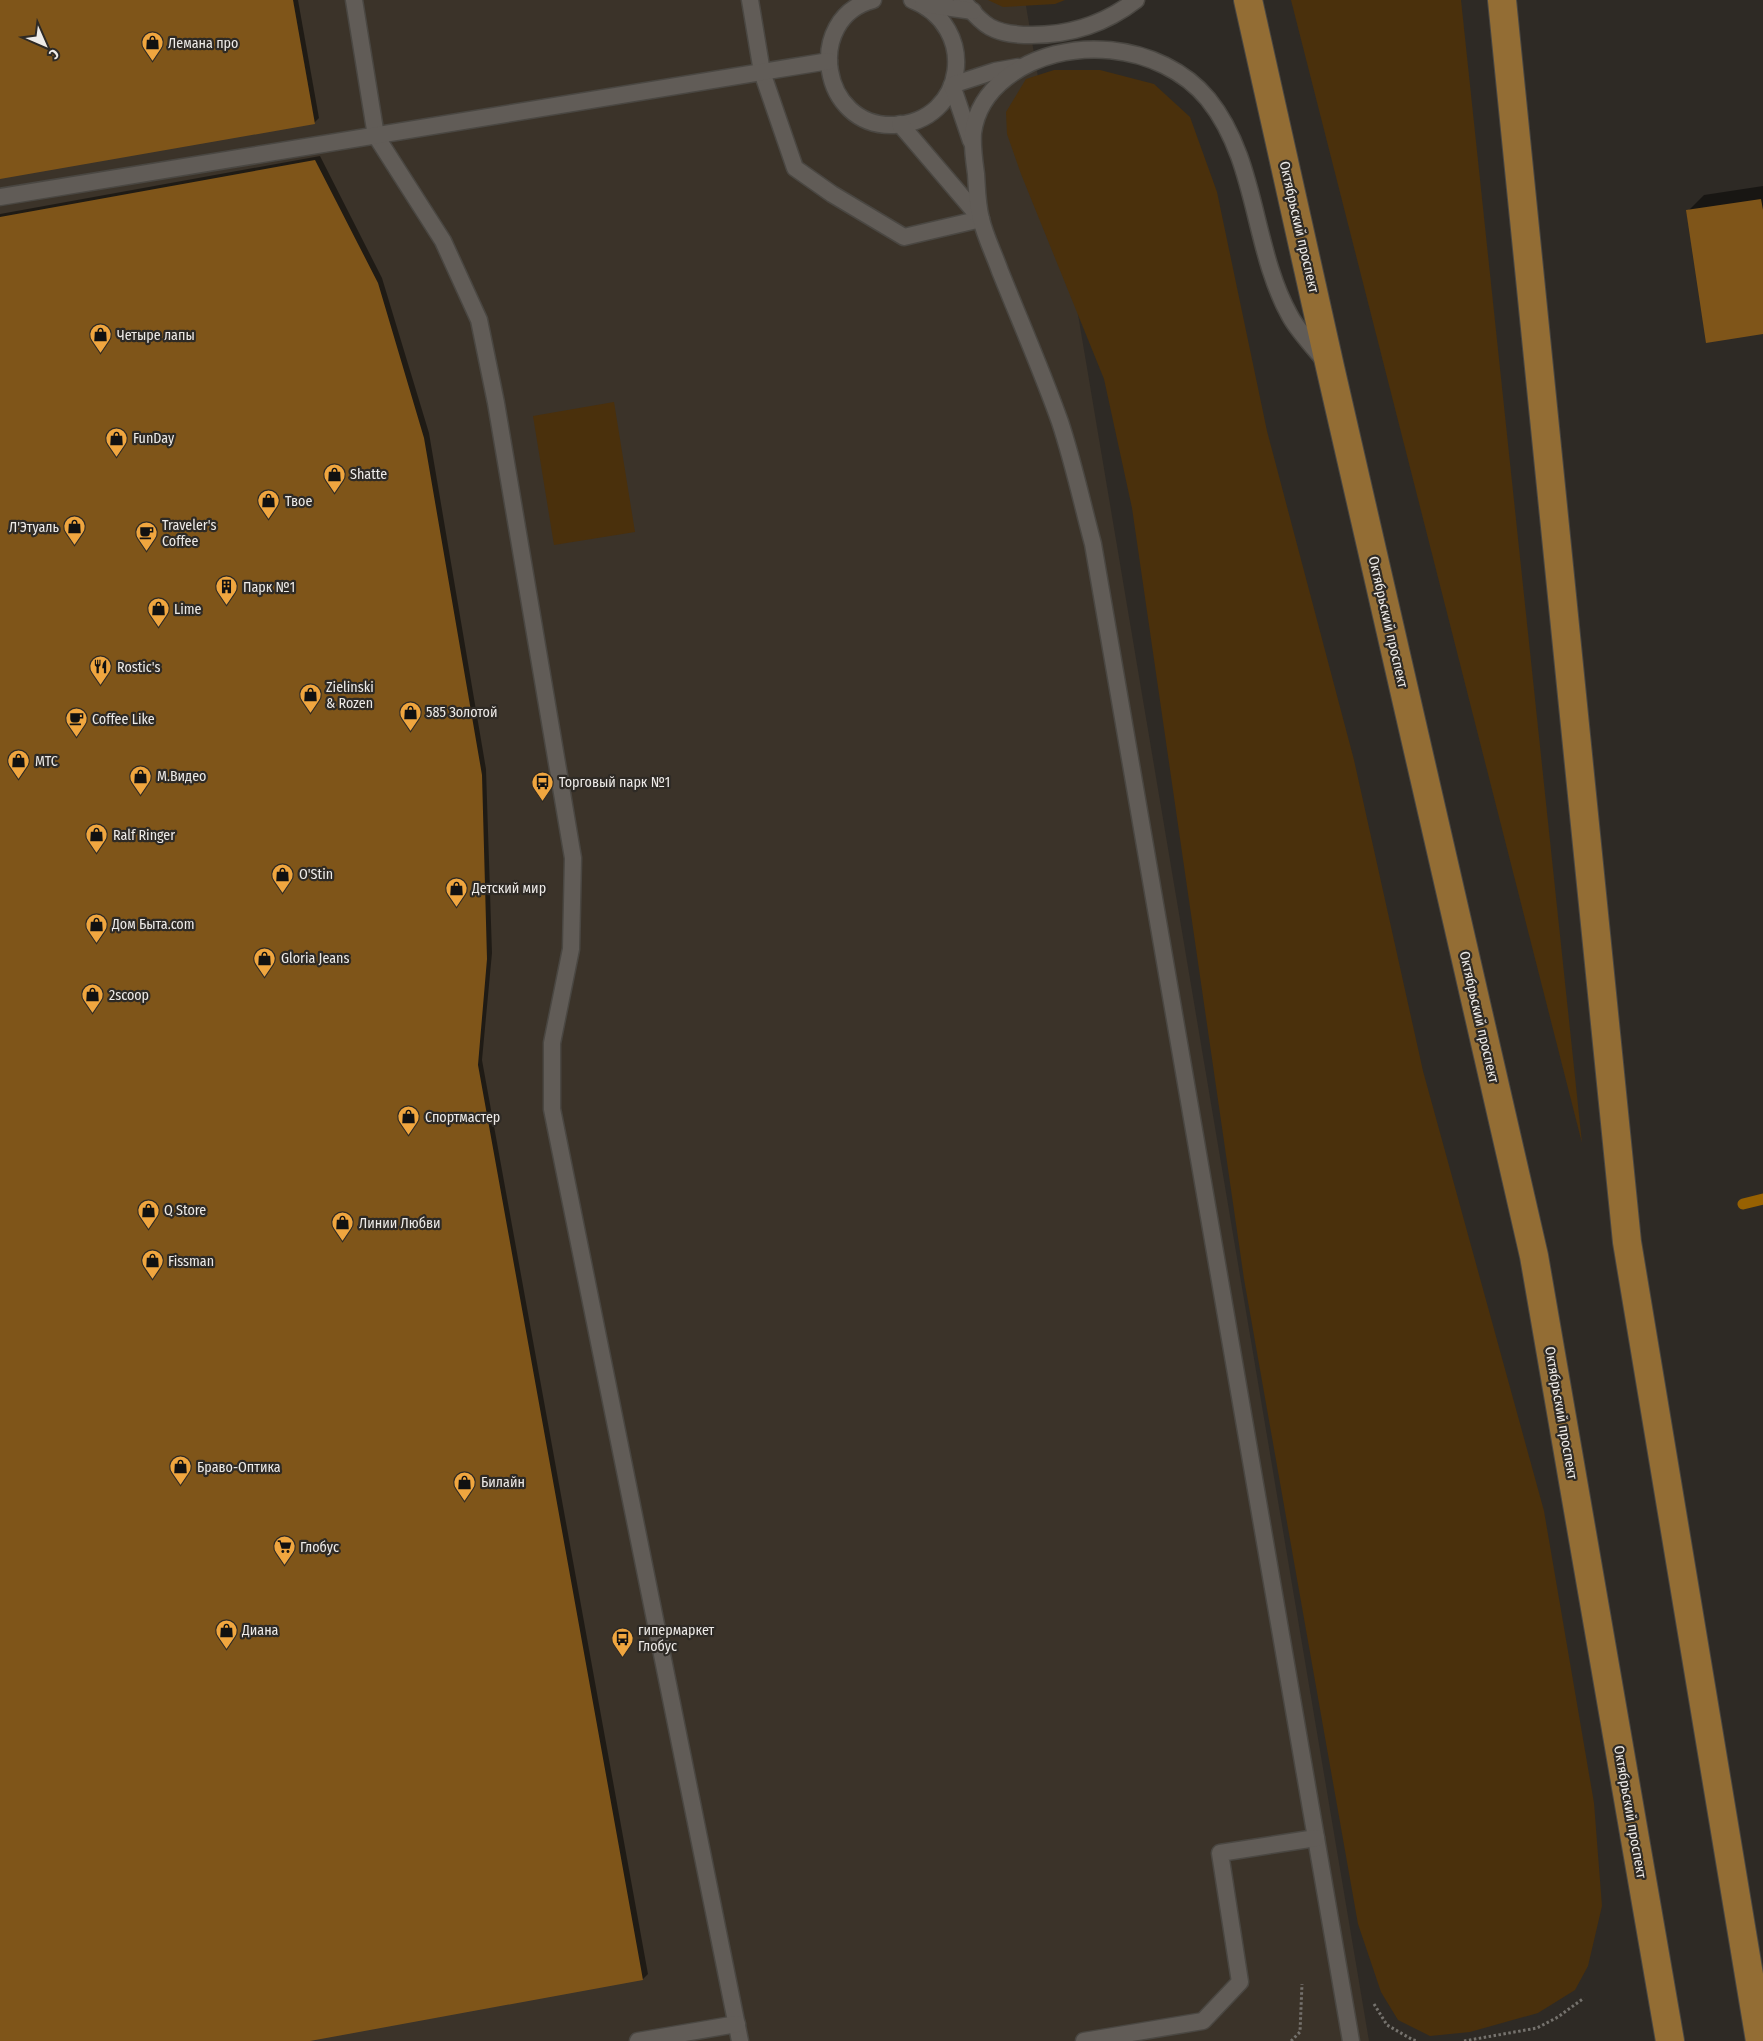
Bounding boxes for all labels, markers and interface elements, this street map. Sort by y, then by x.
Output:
north arrow [20,20,70,70]
shop icon: Лемана про [140,31,164,62]
place label: Лемана про [168,35,238,52]
text: С [45,45,62,63]
street label: Октябрьский проспект [1276,160,1322,295]
shop icon: Четыре лапы [89,323,113,354]
place label: Четыре лапы [117,327,195,344]
shop icon: FunDay [105,426,129,457]
place label: FunDay [133,430,175,447]
shop icon: Shatte [322,462,346,493]
place label: Shatte [350,466,387,483]
shop icon: Твое [257,489,281,520]
place label: Твое [285,493,312,510]
shop icon: Л'Этуаль [63,515,87,546]
place label: Traveler's Coffee [162,517,216,550]
place label: Л'Этуаль [9,519,60,536]
cafe icon: Traveler's Coffee [134,521,158,552]
street label: Октябрьский проспект [1365,555,1411,690]
building icon: Парк №1 [215,575,239,606]
place label: Парк №1 [243,579,295,596]
shop icon: Lime [146,597,170,628]
place label: Lime [174,601,201,618]
restaurant icon: Rostic's [89,655,113,686]
place label: Rostic's [117,659,161,676]
place label: Zielinski & Rozen [326,679,374,712]
shop icon: Zielinski & Rozen [298,683,322,714]
shop icon: 585 Золотой [398,700,422,731]
place label: 585 Золотой [426,704,497,721]
cafe icon: Coffee Like [64,707,88,738]
place label: Coffee Like [92,711,155,728]
shop icon: МТС [7,749,31,780]
place label: МТС [35,753,58,770]
shop icon: М.Видео [129,764,153,795]
place label: М.Видео [157,768,206,785]
bus stop icon: Торговый парк №1 [531,770,555,801]
place label: Торговый парк №1 [559,774,670,791]
shop icon: Ralf Ringer [85,823,109,854]
place label: Ralf Ringer [113,827,175,844]
shop icon: O'Stin [271,862,295,893]
place label: O'Stin [299,866,333,883]
shop icon: Детский мир [444,876,468,907]
place label: Детский мир [471,880,546,897]
shop icon: Дом Быта.com [84,912,108,943]
place label: Дом Быта.com [111,916,195,933]
shop icon: Gloria Jeans [253,946,277,977]
place label: Gloria Jeans [281,950,349,967]
street label: Октябрьский проспект [1456,950,1502,1085]
shop icon: 2scoop [81,983,105,1014]
place label: 2scoop [109,987,149,1004]
shop icon: Спортмастер [397,1105,421,1136]
place label: Спортмастер [425,1109,500,1126]
shop icon: Q Store [136,1198,160,1229]
place label: Q Store [164,1202,206,1219]
shop icon: Линии Любви [331,1211,355,1242]
place label: Линии Любви [359,1215,441,1232]
shop icon: Fissman [140,1249,164,1280]
place label: Fissman [168,1253,214,1270]
street label: Октябрьский проспект [1541,1345,1581,1481]
shop icon: Браво-Оптика [169,1455,193,1486]
place label: Браво-Оптика [197,1459,281,1476]
shop icon: Билайн [453,1470,477,1501]
place label: Билайн [481,1474,525,1491]
supermarket icon: Глобус [272,1535,296,1566]
place label: Глобус [300,1539,339,1556]
shop icon: Диана [214,1618,238,1649]
place label: Диана [241,1622,279,1639]
place label: гипермаркет Глобус [638,1622,715,1655]
bus stop icon: гипермаркет Глобус [610,1626,634,1657]
street label: Октябрьский проспект [1610,1744,1650,1880]

